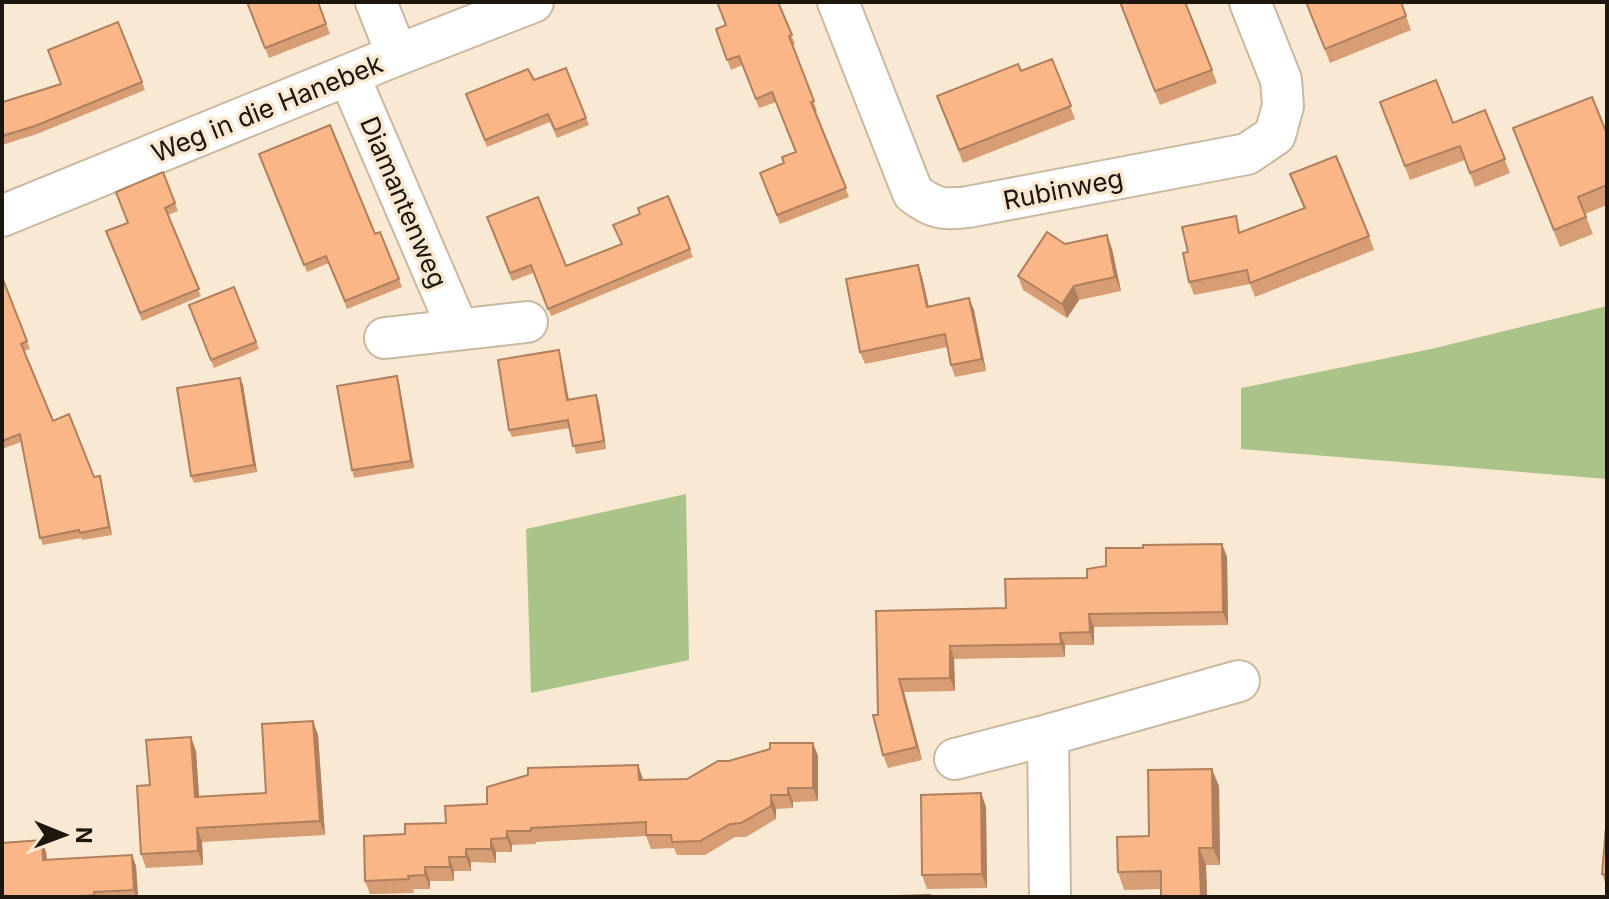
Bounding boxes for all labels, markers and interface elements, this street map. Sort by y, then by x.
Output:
street label: Weg in die Hanebek [147,48,387,168]
street label: Diamantenweg [354,112,454,292]
street label: Rubinweg [1000,162,1126,216]
north arrow [24,795,104,875]
text: N [71,827,97,844]

